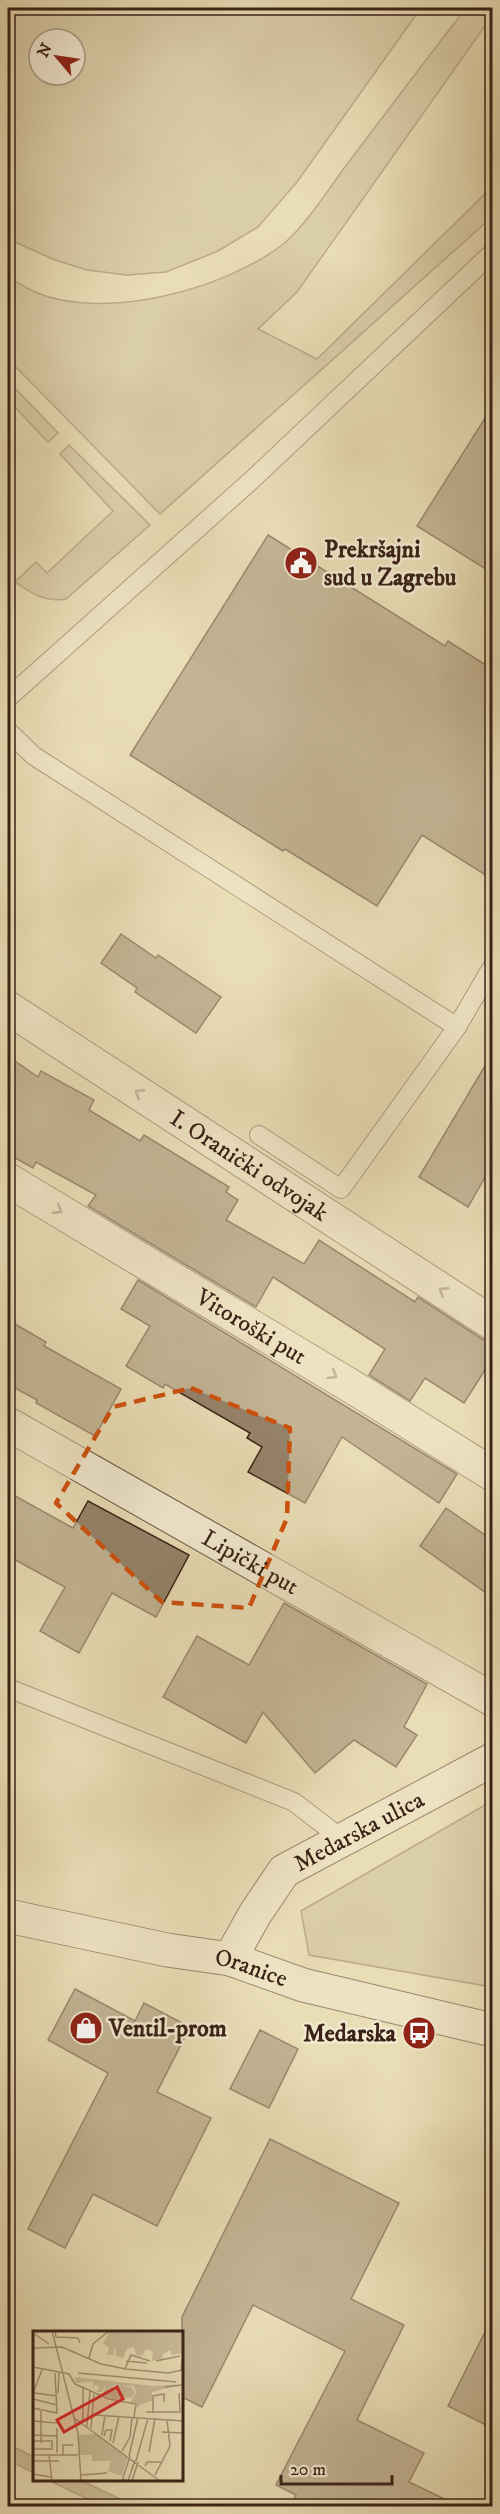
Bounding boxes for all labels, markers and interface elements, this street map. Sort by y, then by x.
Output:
north arrow [27,27,87,87]
text: N [33,40,57,61]
place label: Prekršajni sud u Zagrebu [324,535,457,593]
public building icon: Prekršajni sud u Zagrebu [283,545,319,581]
one-way arrow [135,1089,146,1100]
street label: I. Oranički odvojak [164,1104,334,1228]
one-way arrow [52,1203,62,1215]
street label: Vitoroški put [189,1282,312,1372]
one-way arrow [439,1287,450,1298]
one-way arrow [327,1368,337,1380]
street label: Lipički put [196,1523,304,1602]
street label: Medarska ulica [289,1785,430,1879]
street label: Oranice [213,1943,292,1994]
shop icon: Ventil-prom [68,2010,104,2046]
place label: Ventil-prom [108,2014,227,2044]
bus stop icon: Medarska [401,2015,437,2051]
place label: Medarska [303,2019,397,2049]
inset map [33,2331,183,2481]
scale bar [281,2448,392,2486]
text: 20 m [290,2459,326,2481]

